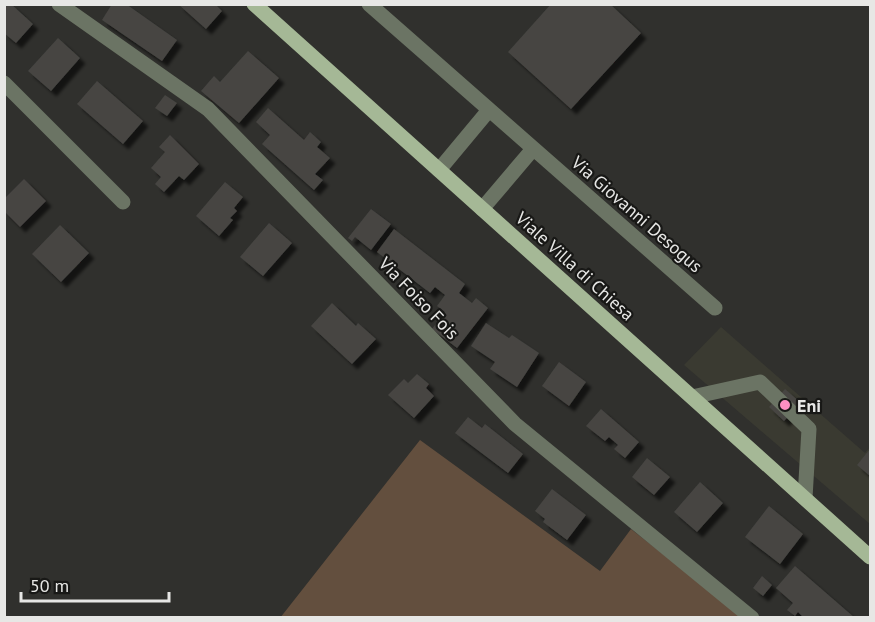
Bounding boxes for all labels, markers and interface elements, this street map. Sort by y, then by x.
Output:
street label: Via Giovanni Desogus [566,150,707,277]
street label: Viale Villa di Chiesa [510,206,639,325]
street label: Via Foiso Fois [373,251,464,344]
place label: Eni [797,394,821,417]
marker: Eni [778,398,792,412]
scale bar [21,565,170,603]
text: 50 m [30,574,69,597]

